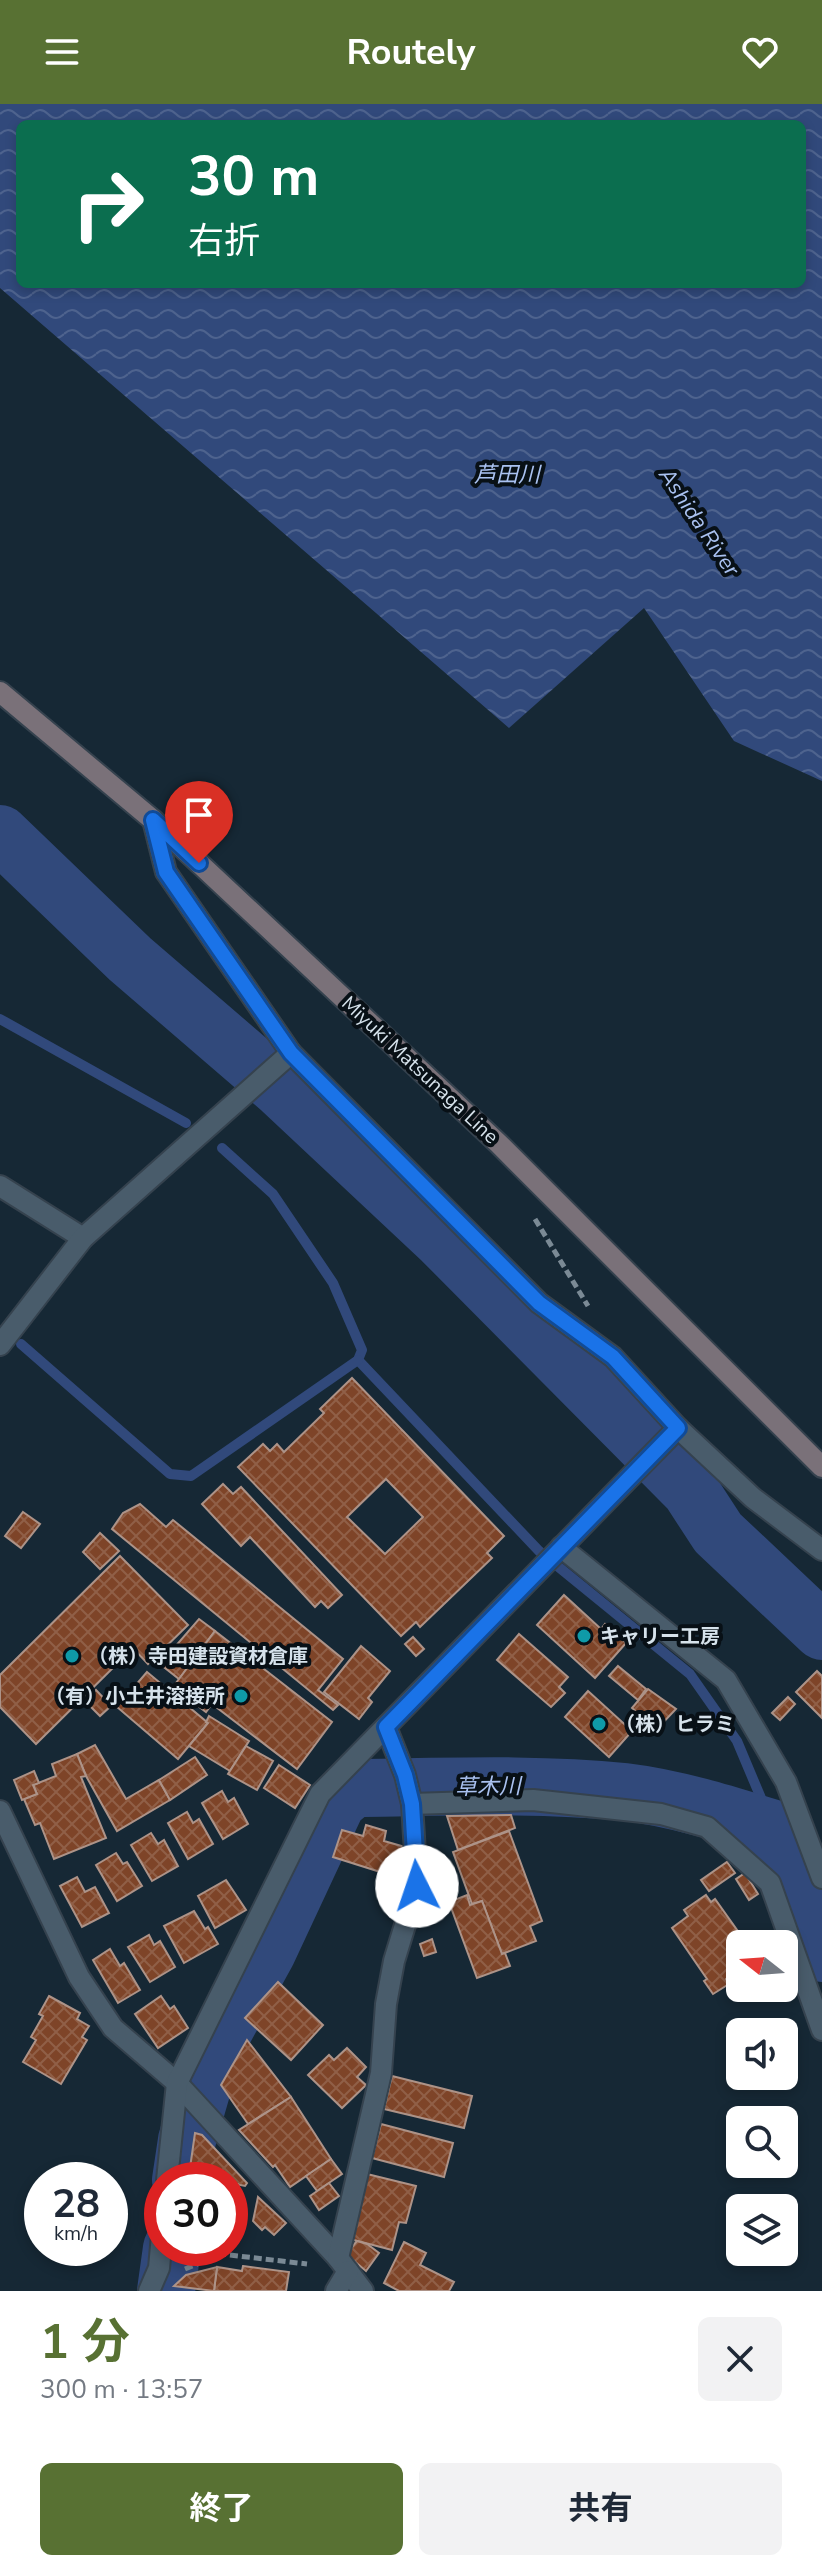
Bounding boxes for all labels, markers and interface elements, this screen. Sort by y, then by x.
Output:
text: Routely [347,28,475,77]
icon: menu [40,30,84,74]
icon: heart [738,30,782,74]
text: 30 m [188,138,319,215]
icon: right [56,152,160,256]
text: 右折 [188,217,260,266]
water label: 芦田川 [474,460,542,490]
water label: Ashida River [651,461,747,583]
pin [165,781,233,863]
icon: arrive [177,793,221,837]
street label: Miyuki Matsunaga Line [336,990,504,1150]
place label: キャリー工房 [600,1623,720,1650]
marker: キャリー工房 [575,1627,593,1645]
place label: （株）寺田建設資材倉庫 [88,1643,308,1670]
marker: （株）寺田建設資材倉庫 [63,1647,81,1665]
place label: （有）小土井溶接所 [45,1683,225,1710]
marker: （有）小土井溶接所 [232,1687,250,1705]
place label: （株）ヒラミ [615,1711,735,1738]
marker: （株）ヒラミ [590,1715,608,1733]
water label: 草木川 [455,1771,523,1803]
position arrow [375,1844,459,1928]
north arrow [726,1930,798,2002]
map controls [726,1930,798,2266]
button: sound [726,2018,798,2090]
button: search [726,2106,798,2178]
speed limit sign: 30 [144,2162,248,2266]
text: 28 [52,2177,100,2231]
button: layers [726,2194,798,2266]
text: km/h [54,2220,98,2247]
text: 1 分 [40,2309,130,2375]
button: close [698,2317,782,2401]
text: 300 m · 13:57 [40,2372,203,2407]
button: 終了 [40,2463,403,2555]
button: 共有 [419,2463,782,2555]

